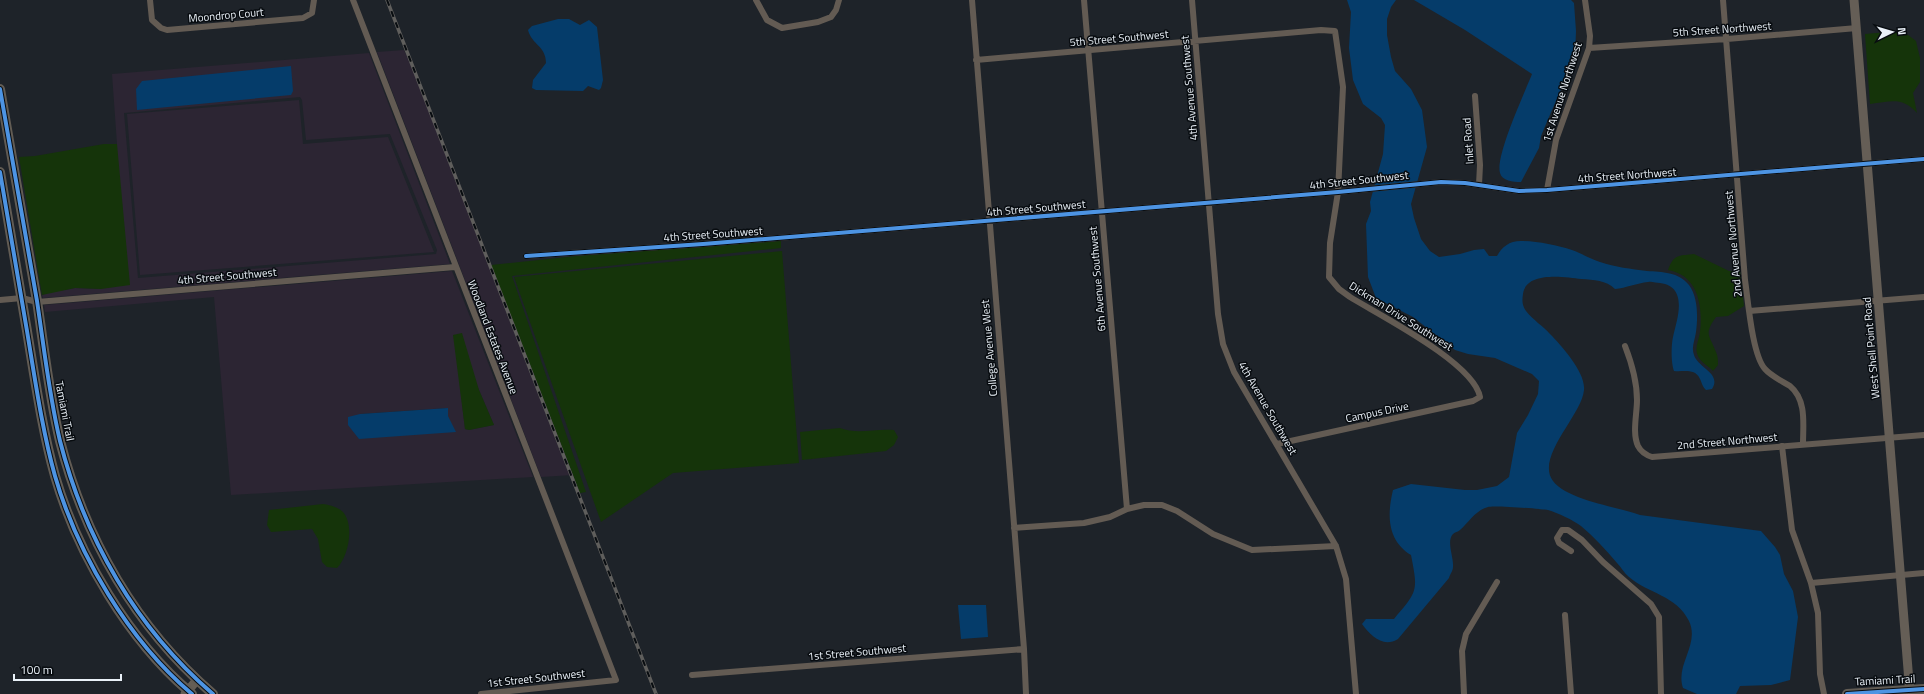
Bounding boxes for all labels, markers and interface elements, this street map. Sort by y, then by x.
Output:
street label: Moondrop Court [188,4,264,26]
north arrow [1872,12,1912,52]
street label: 5th Street Northwest [1672,18,1772,40]
street label: 5th Street Southwest [1069,26,1169,50]
text: N [1894,27,1910,36]
street label: 4th Avenue Southwest [1176,35,1202,141]
street label: 1st Avenue Northwest [1538,40,1586,144]
street label: Inlet Road [1458,117,1478,165]
street label: 4th Street Northwest [1577,164,1677,186]
street label: 4th Street Southwest [1309,167,1409,193]
street label: 2nd Avenue Northwest [1720,190,1746,298]
street label: 4th Street Southwest [986,196,1086,220]
street label: 4th Street Southwest [663,223,763,245]
street label: 6th Avenue Southwest [1084,226,1110,332]
street label: 4th Street Southwest [177,264,277,288]
street label: Woodland Estates Avenue [464,278,522,397]
street label: Dickman Drive Southwest [1346,278,1456,354]
street label: West Shell Point Road [1859,296,1883,400]
street label: College Avenue West [977,299,1001,397]
street label: 4th Avenue Southwest [1235,358,1301,458]
street label: Tamiami Trail [51,380,79,442]
street label: Campus Drive [1344,397,1410,426]
street label: 2nd Street Northwest [1676,429,1778,453]
street label: 1st Street Southwest [807,640,907,664]
scale bar [14,656,121,682]
text: 100 m [20,660,53,679]
street label: 1st Street Southwest [486,665,586,691]
street label: Tamiami Trail [1854,670,1916,690]

